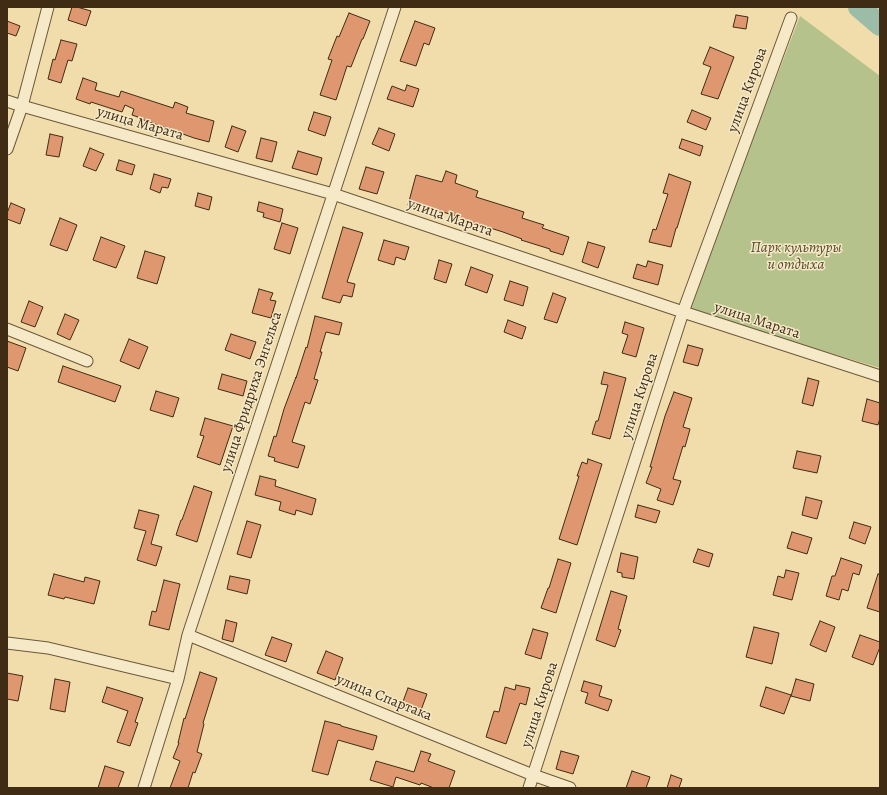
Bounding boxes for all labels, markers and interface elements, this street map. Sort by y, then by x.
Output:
street label: улица Кирова [724,45,772,135]
street label: улица Марата [95,103,185,145]
street label: улица Марата [405,195,495,241]
park label: Парк культуры и отдыха [750,239,842,274]
street label: улица Марата [712,299,802,343]
street label: улица Фридриха Энгельса [218,309,286,475]
street label: улица Кирова [618,351,662,441]
street label: улица Кирова [518,660,562,750]
street label: улица Спартака [334,671,434,725]

